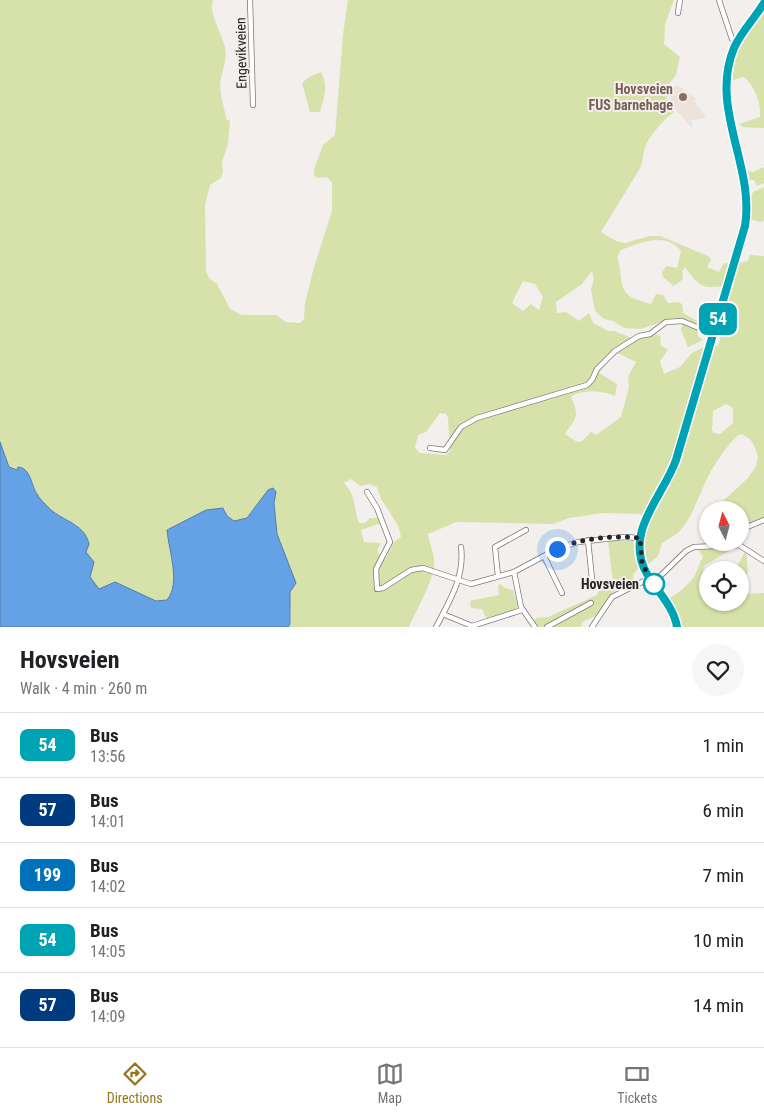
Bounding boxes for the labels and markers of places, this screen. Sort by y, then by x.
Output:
place label: Hovsveien FUS barnehage [589,81,673,113]
marker: Hovsveien FUS barnehage [677,91,689,103]
marker: Hovsveien [643,573,665,595]
place label: Hovsveien [581,576,639,592]

